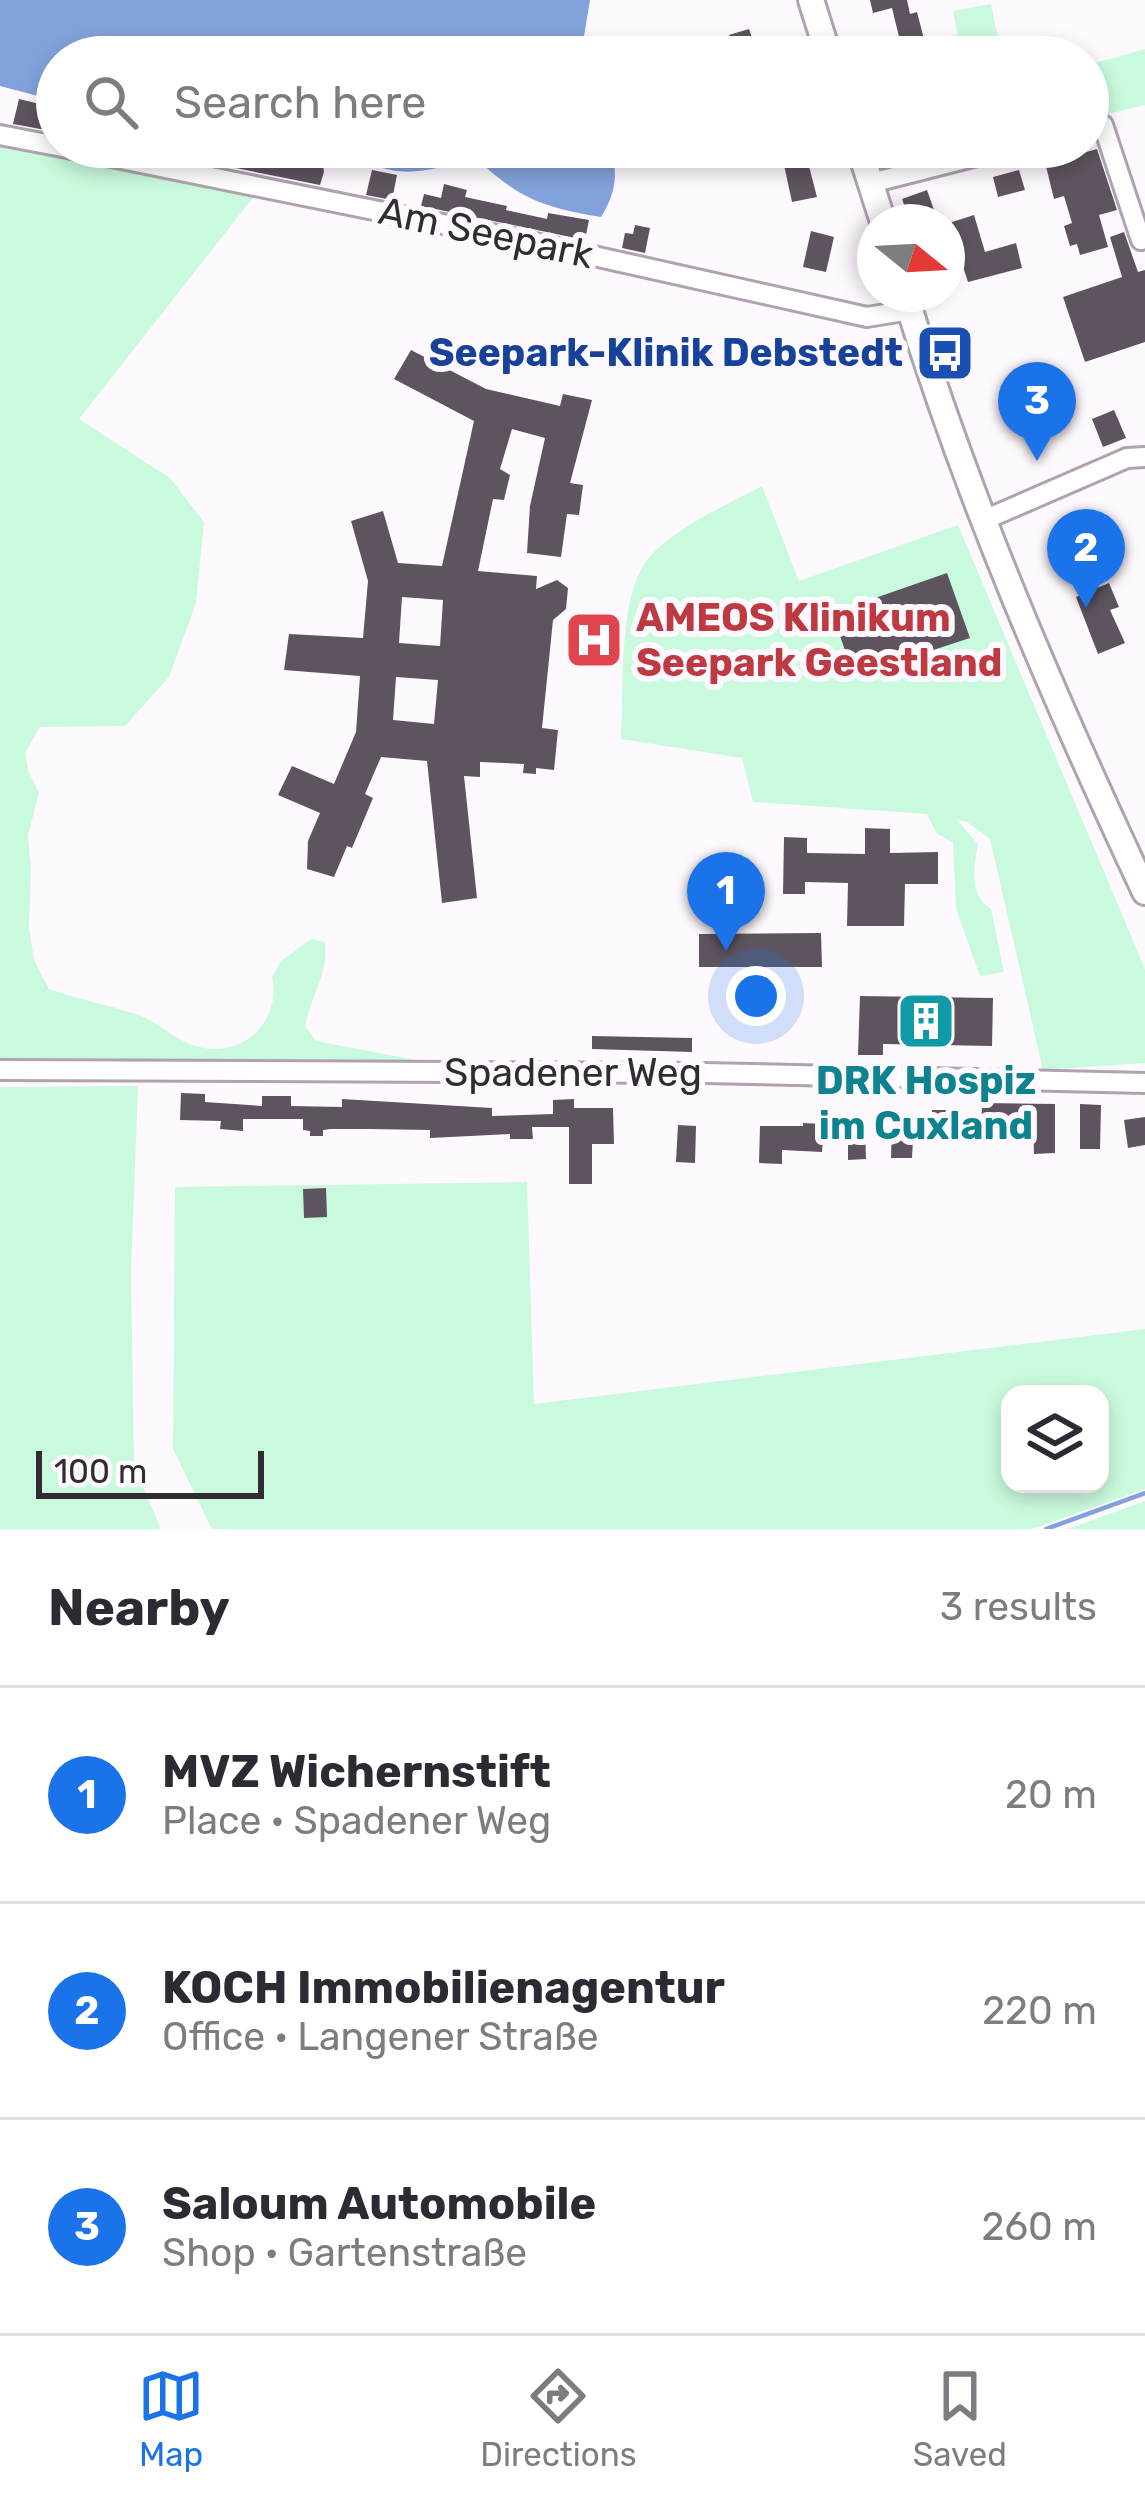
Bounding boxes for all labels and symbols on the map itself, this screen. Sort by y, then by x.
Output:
street label: Am Seepark [375,188,597,278]
north arrow [857,204,965,312]
bus stop icon: Seepark-Klinik Debstedt [914,322,976,384]
place label: Seepark-Klinik Debstedt [429,330,903,376]
pin: 3 [998,362,1076,461]
pin: 2 [1047,509,1125,608]
place label: AMEOS Klinikum Seepark Geestland [636,595,1002,686]
hospital icon: AMEOS Klinikum Seepark Geestland [563,609,625,671]
pin: 1 [687,852,765,951]
your location [726,966,786,1026]
building icon: DRK Hospiz im Cuxland [895,990,957,1052]
street label: Spadener Weg [444,1050,702,1096]
place label: DRK Hospiz im Cuxland [816,1058,1036,1149]
scale bar [36,1445,264,1498]

